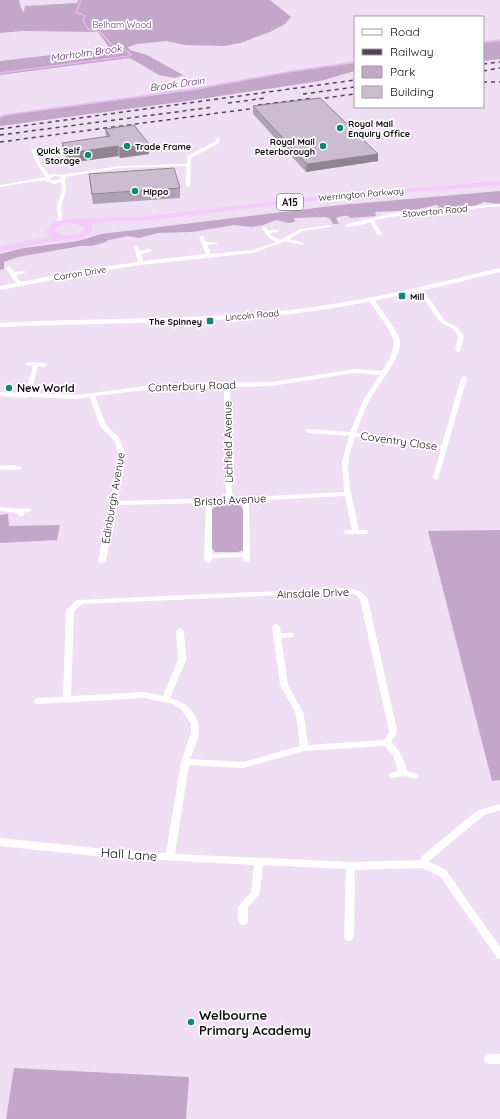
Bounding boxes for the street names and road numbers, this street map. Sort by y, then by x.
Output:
street label: Werrington Parkway [318,185,404,203]
road number: A15 [277,194,303,210]
street label: Staverton Road [402,203,468,219]
street label: Carron Drive [53,263,107,283]
street label: Lincoln Road [225,307,279,323]
street label: Canterbury Road [148,377,236,395]
street label: Lichfield Avenue [220,401,236,483]
street label: Coventry Close [360,429,438,453]
street label: Edinburgh Avenue [98,451,128,545]
street label: Bristol Avenue [193,491,267,509]
street label: Ainsdale Drive [277,585,349,601]
street label: Hall Lane [100,844,158,864]

